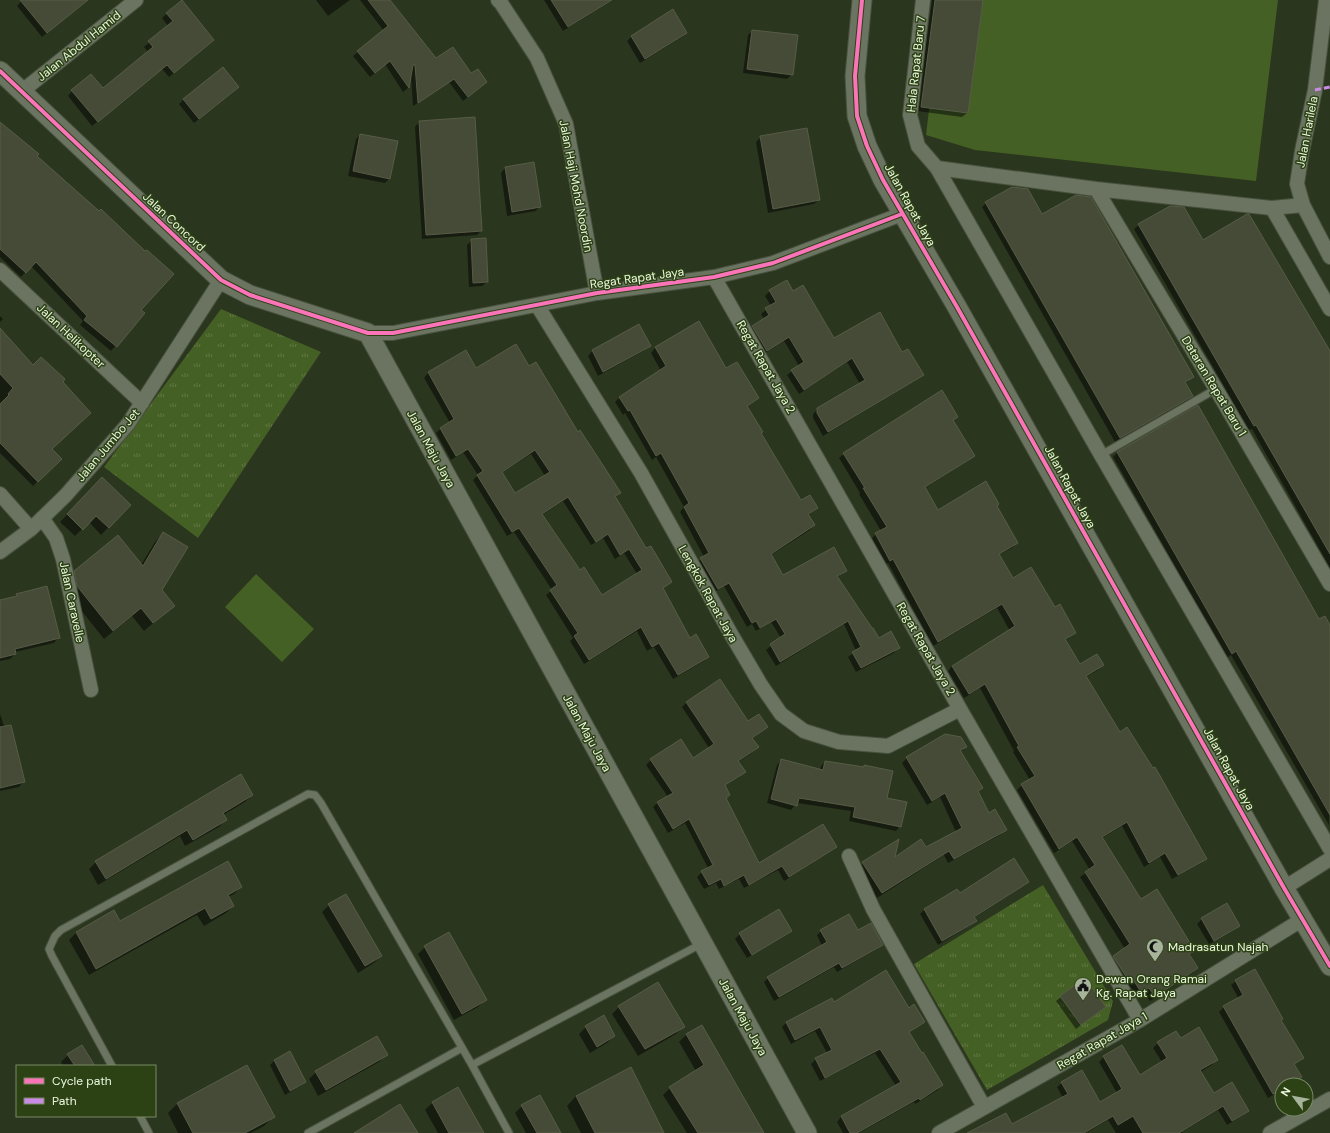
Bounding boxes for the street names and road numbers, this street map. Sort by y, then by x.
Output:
street label: Jalan Abdul Hamid [34,7,124,85]
street label: Hala Rapat Baru 7 [903,15,929,113]
street label: Jalan Harilela [1292,95,1322,169]
street label: Jalan Haji Mohd Noordin [555,119,597,254]
street label: Jalan Rapat Jaya [881,161,939,249]
street label: Jalan Concord [139,189,209,255]
street label: Regat Rapat Jaya [589,263,685,293]
street label: Jalan Helikopter [33,300,109,372]
street label: Regat Rapat Jaya 2 [733,318,799,417]
street label: Dataran Rapat Baru 1 [1178,333,1250,439]
street label: Jalan Jumbo Jet [73,405,143,485]
street label: Jalan Maju Jaya [403,407,459,491]
street label: Jalan Rapat Jaya [1041,443,1099,531]
street label: Lengkok Rapat Jaya [675,543,741,645]
street label: Jalan Caravelle [56,560,88,644]
street label: Regat Rapat Jaya 2 [893,600,959,699]
street label: Jalan Maju Jaya [559,691,615,775]
street label: Jalan Rapat Jaya [1200,725,1258,813]
street label: Jalan Maju Jaya [715,975,771,1059]
street label: Regat Rapat Jaya 1 [1054,1009,1150,1073]

